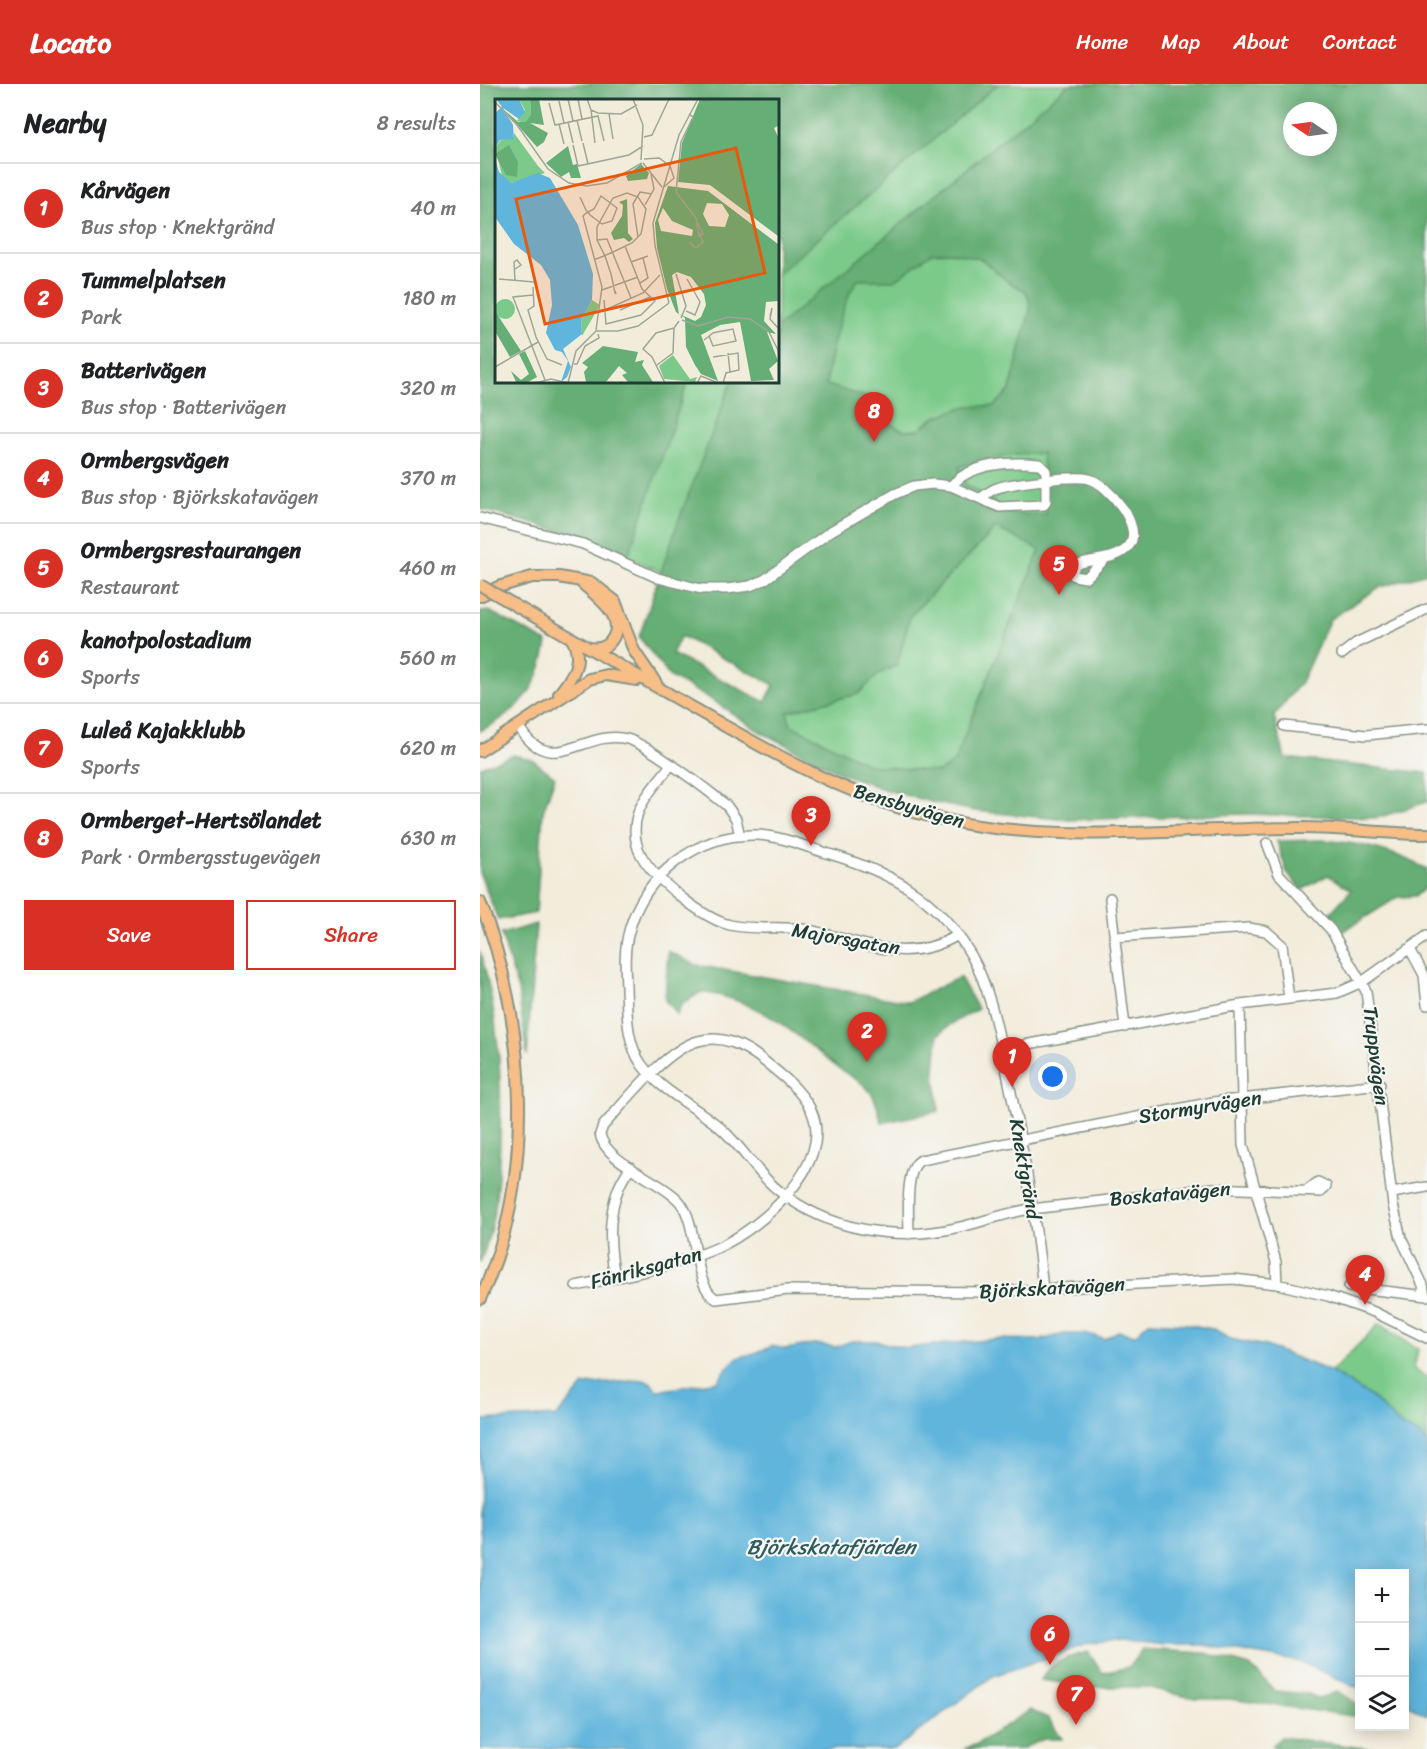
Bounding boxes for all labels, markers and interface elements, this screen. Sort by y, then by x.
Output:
text: Locato [30,18,111,67]
text: Home [1076,23,1128,61]
text: Map [1161,23,1200,61]
text: About [1233,23,1290,61]
text: Contact [1323,23,1397,61]
inset map [495,99,778,382]
text: Nearby [24,100,106,146]
north arrow [1283,102,1337,156]
text: 8 results [377,106,456,141]
text: Kårvägen [81,171,170,210]
text: 1 [39,191,48,226]
text: 40 m [410,191,456,226]
text: Bus stop · Knektgränd [81,210,274,245]
text: Tummelplatsen [81,261,226,300]
text: 2 [38,281,49,316]
text: 180 m [402,281,456,316]
text: Park [81,300,122,335]
text: Batterivägen [81,351,206,390]
text: 3 [38,371,49,406]
text: 320 m [400,371,456,406]
text: Bus stop · Batterivägen [81,390,286,425]
pin: 8 [854,392,894,442]
text: Ormbergsvägen [81,441,229,480]
text: 4 [37,461,50,496]
text: 370 m [400,461,456,496]
text: Bus stop · Björkskatavägen [81,480,318,515]
text: Ormbergsrestaurangen [81,531,301,570]
pin: 5 [1040,546,1078,595]
text: 5 [37,551,50,586]
text: 460 m [399,551,456,586]
text: Restaurant [81,570,180,605]
text: kanotpolostadium [81,621,252,660]
text: 6 [38,641,49,676]
text: 560 m [399,641,456,676]
text: Sports [81,660,140,695]
text: Luleå Kajakklubb [81,711,245,750]
text: 7 [38,731,49,766]
text: 620 m [400,731,456,766]
text: Sports [81,750,140,785]
street label: Bensbyvägen [849,773,969,839]
pin: 3 [792,796,830,846]
text: Ormberget-Hertsölandet [81,801,321,840]
text: 8 [37,821,50,856]
text: 630 m [400,821,456,856]
text: Park · Ormbergsstugevägen [81,840,321,875]
button: Save [24,900,234,970]
button: Share [246,900,456,970]
street label: Majorsgatan [789,912,903,966]
street label: Truppvägen [1353,1004,1399,1108]
pin: 2 [848,1012,886,1062]
pin: 1 [992,1038,1032,1087]
your location [1038,1062,1067,1091]
street label: Stormyrvägen [1136,1080,1264,1134]
street label: Knektgränd [999,1116,1051,1224]
street label: Boskatavägen [1108,1171,1232,1217]
street label: Fänriksgatan [586,1236,706,1300]
pin: 4 [1346,1256,1384,1305]
street label: Björkskatavägen [978,1267,1126,1309]
water label: Björkskatafjärden [747,1528,918,1566]
map controls [1355,1569,1409,1731]
button: + [1355,1569,1409,1623]
pin: 6 [1030,1616,1070,1665]
button: − [1355,1623,1409,1677]
pin: 7 [1056,1676,1096,1725]
button: layers [1355,1677,1409,1731]

